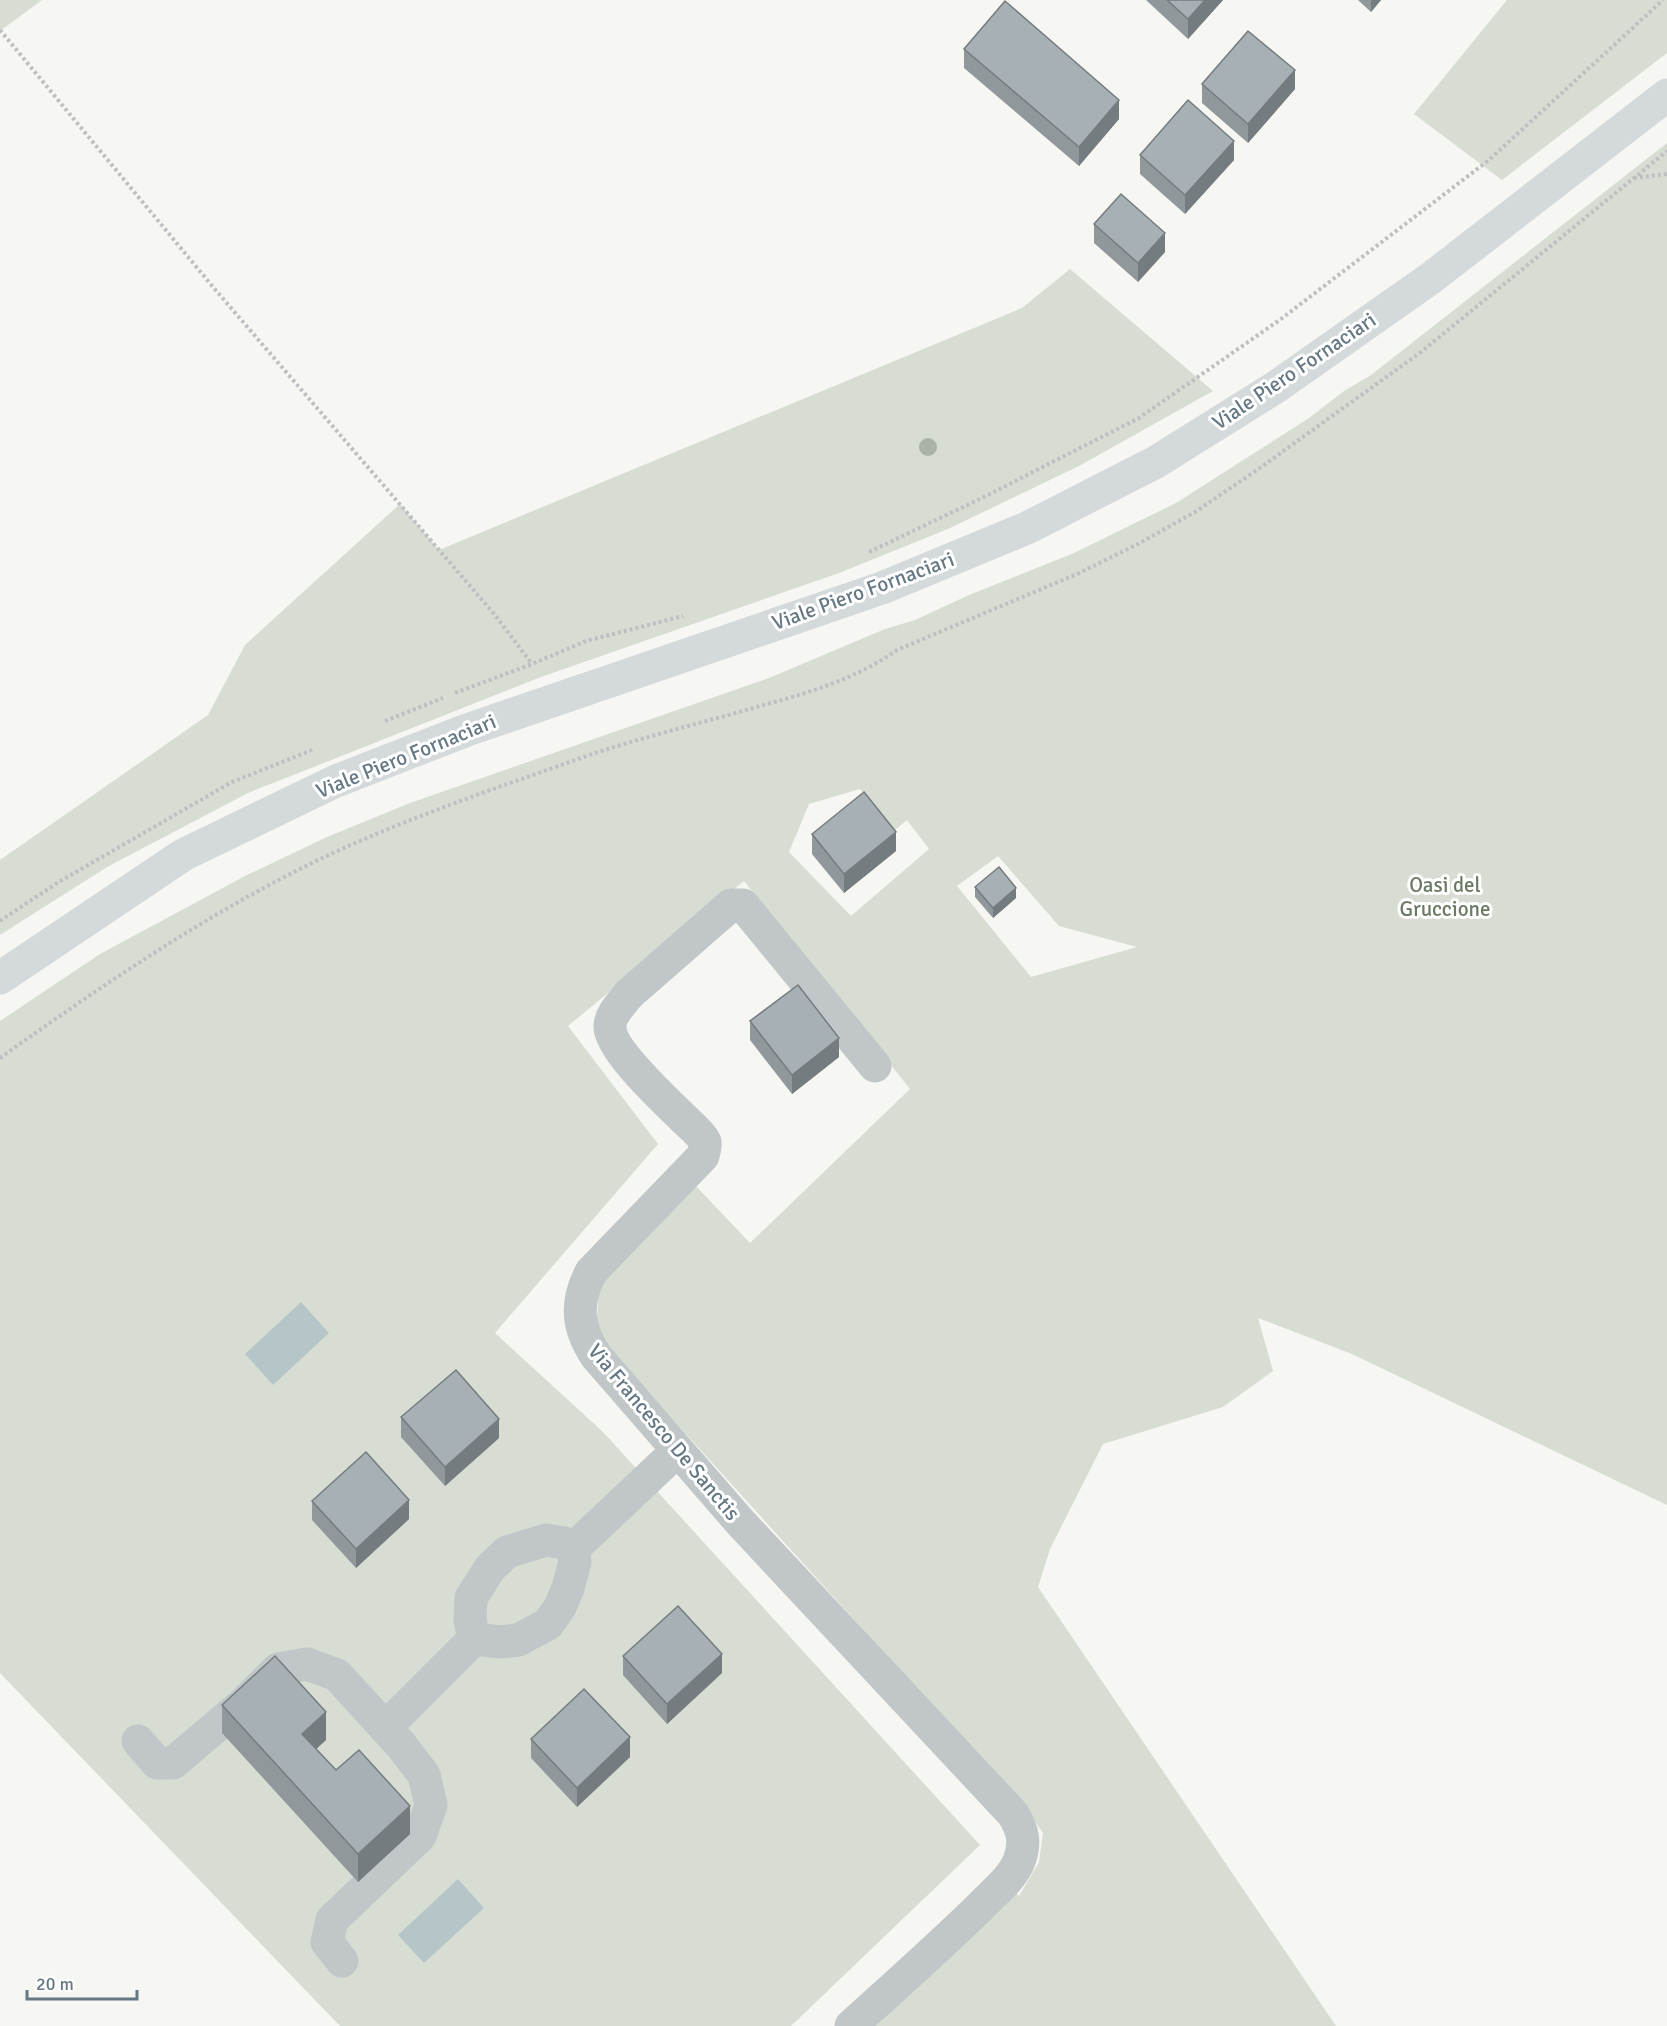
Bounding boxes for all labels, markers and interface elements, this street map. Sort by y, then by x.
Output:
street label: Viale Piero Fornaciari [1207,307,1381,435]
street label: Viale Piero Fornaciari [768,546,958,636]
street label: Viale Piero Fornaciari [312,708,500,804]
park label: Oasi del Gruccione [1399,872,1491,922]
street label: Via Francesco De Sanctis [582,1338,746,1526]
scale bar [27,1963,136,2001]
text: 20 m [36,1973,74,1995]

